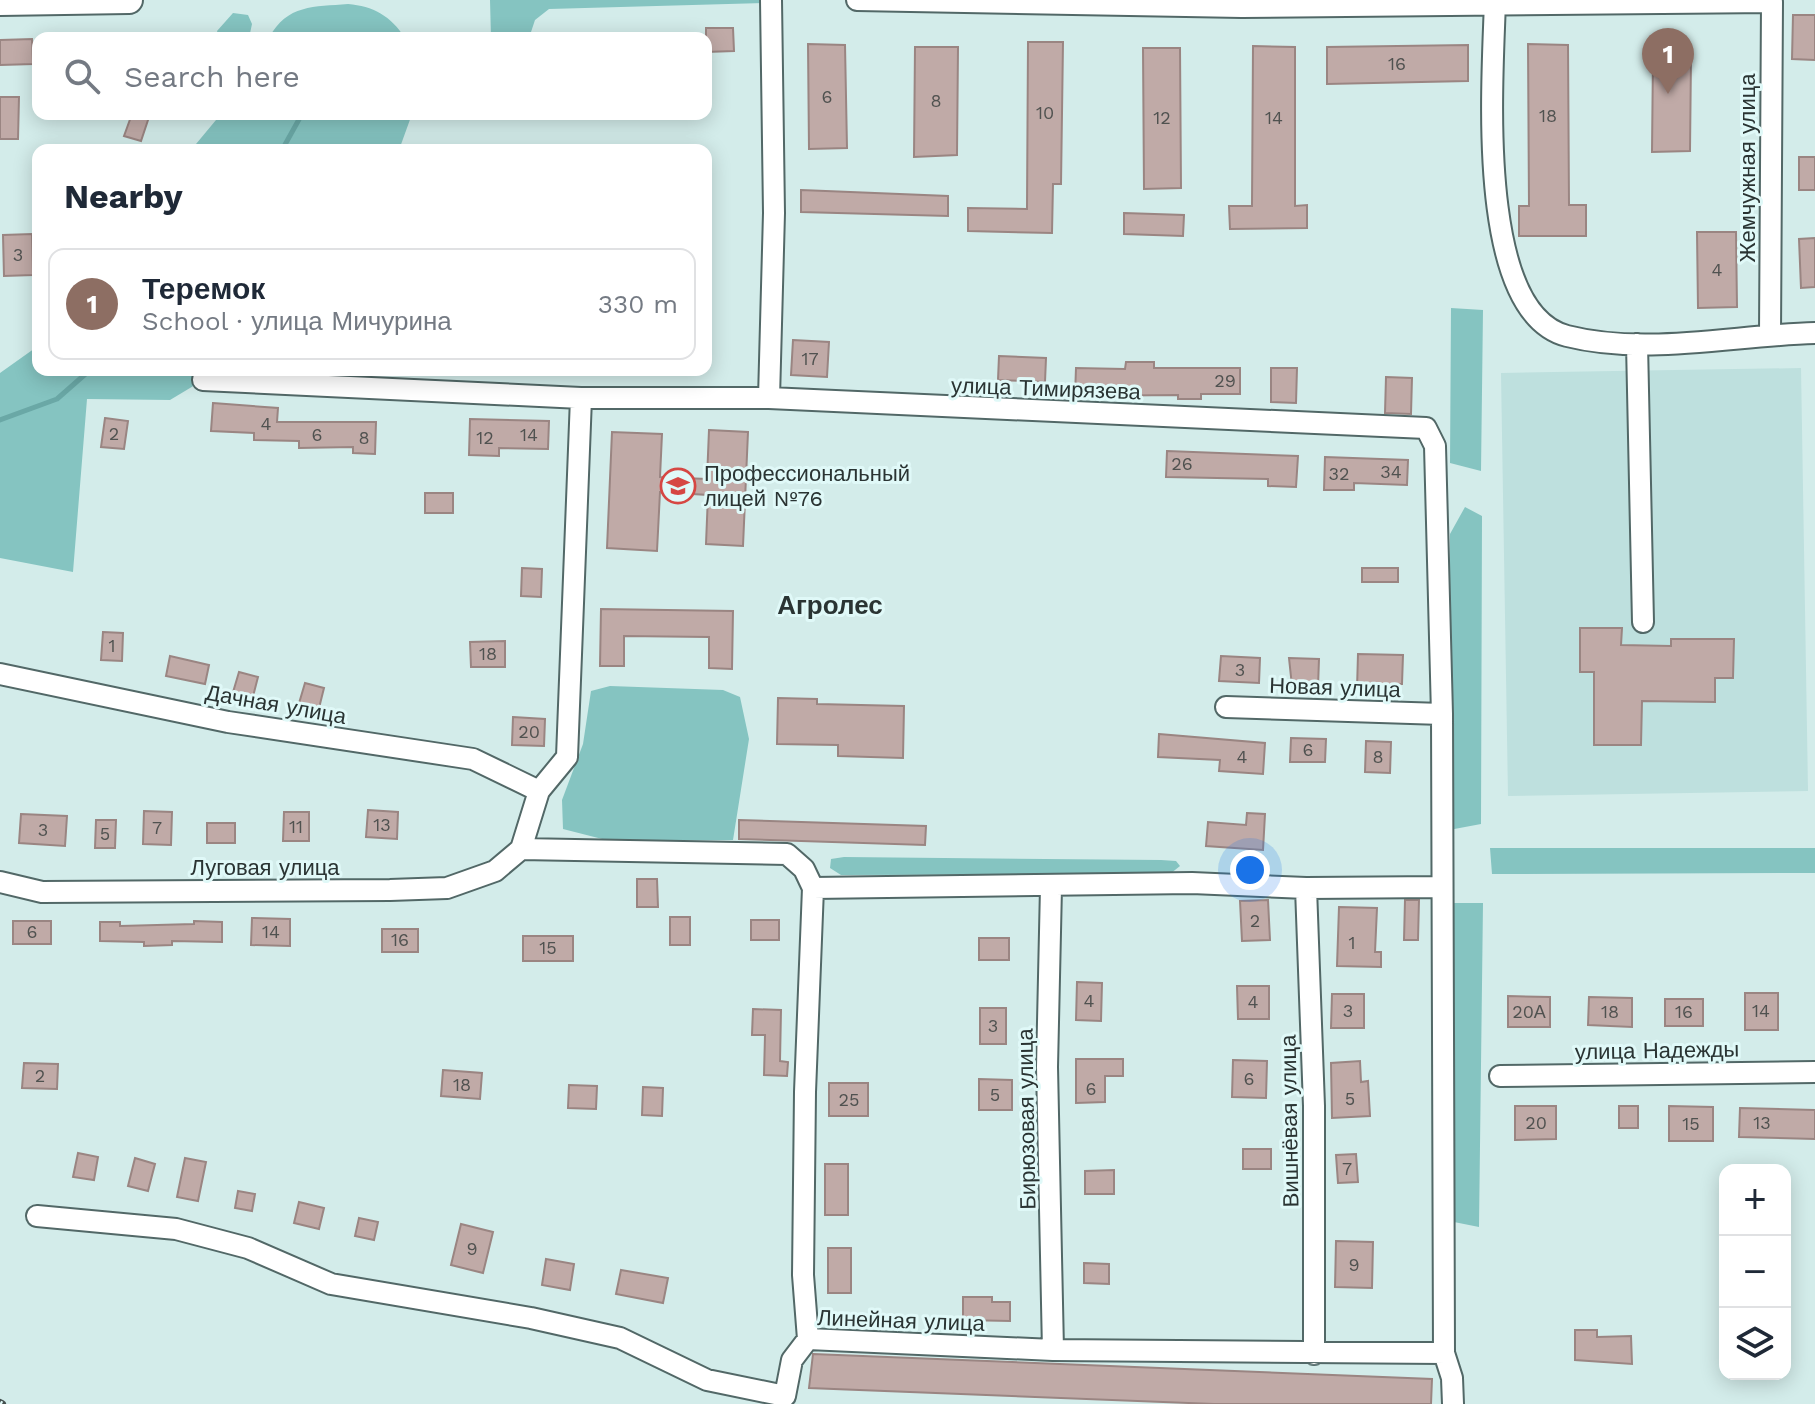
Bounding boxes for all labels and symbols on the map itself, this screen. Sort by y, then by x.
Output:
pin: 1 [1642,28,1694,94]
house number: 16 [1388,53,1406,74]
street label: Жемчужная улица [1735,73,1760,263]
house number: 6 [822,86,832,107]
house number: 8 [930,90,942,111]
house number: 10 [1036,102,1054,123]
house number: 18 [1539,105,1557,126]
house number: 12 [1153,107,1171,128]
house number: 14 [1265,107,1283,128]
house number: 3 [13,244,23,265]
house number: 4 [1712,259,1723,280]
house number: 17 [801,348,819,369]
house number: 29 [1214,370,1236,391]
street label: улица Тимирязева [951,373,1142,404]
house number: 4 [261,413,272,434]
house number: 2 [109,423,119,444]
house number: 6 [312,424,322,445]
house number: 14 [520,424,538,445]
house number: 8 [358,427,370,448]
house number: 12 [476,427,494,448]
house number: 26 [1171,453,1193,474]
place label: Профессиональный лицей №76 [704,461,910,511]
house number: 34 [1380,461,1402,482]
house number: 32 [1329,463,1350,484]
school or university icon: Профессиональный лицей №76 [659,467,697,505]
district label: Агролес [777,590,883,620]
house number: 1 [108,635,116,656]
house number: 18 [479,643,497,664]
house number: 3 [1235,659,1245,680]
street label: Новая улица [1269,673,1402,702]
street label: Дачная улица [204,680,349,729]
house number: 20 [518,721,540,742]
house number: 6 [1303,739,1313,760]
house number: 4 [1237,746,1248,767]
house number: 8 [1372,746,1384,767]
house number: 13 [373,814,391,835]
house number: 11 [289,816,303,837]
house number: 7 [152,817,162,838]
house number: 3 [38,819,48,840]
house number: 5 [100,823,110,844]
your location [1230,850,1270,890]
street label: Луговая улица [190,855,340,880]
house number: 2 [1250,910,1260,931]
house number: 6 [27,921,37,942]
house number: 14 [262,921,280,942]
house number: 16 [391,929,409,950]
house number: 1 [1348,932,1356,953]
house number: 15 [539,937,557,958]
house number: 4 [1084,990,1095,1011]
house number: 4 [1248,991,1259,1012]
house number: 3 [1343,1000,1353,1021]
house number: 14 [1752,1000,1770,1021]
house number: 20А [1512,1001,1546,1022]
house number: 18 [1601,1001,1619,1022]
house number: 16 [1675,1001,1693,1022]
house number: 3 [988,1015,998,1036]
street label: Бирюзовая улица [1012,1027,1041,1210]
street label: Вишнёвая улица [1275,1034,1304,1207]
street label: улица Надежды [1575,1037,1739,1064]
house number: 2 [35,1065,45,1086]
house number: 6 [1244,1068,1254,1089]
house number: 18 [453,1074,471,1095]
house number: 6 [1086,1078,1096,1099]
house number: 5 [990,1084,1000,1105]
house number: 5 [1345,1088,1355,1109]
house number: 25 [839,1089,859,1110]
house number: 20 [1525,1112,1547,1133]
house number: 13 [1753,1112,1771,1133]
house number: 15 [1682,1113,1700,1134]
house number: 7 [1342,1158,1352,1179]
house number: 9 [466,1238,478,1259]
house number: 9 [1348,1254,1360,1275]
street label: Линейная улица [817,1305,986,1336]

